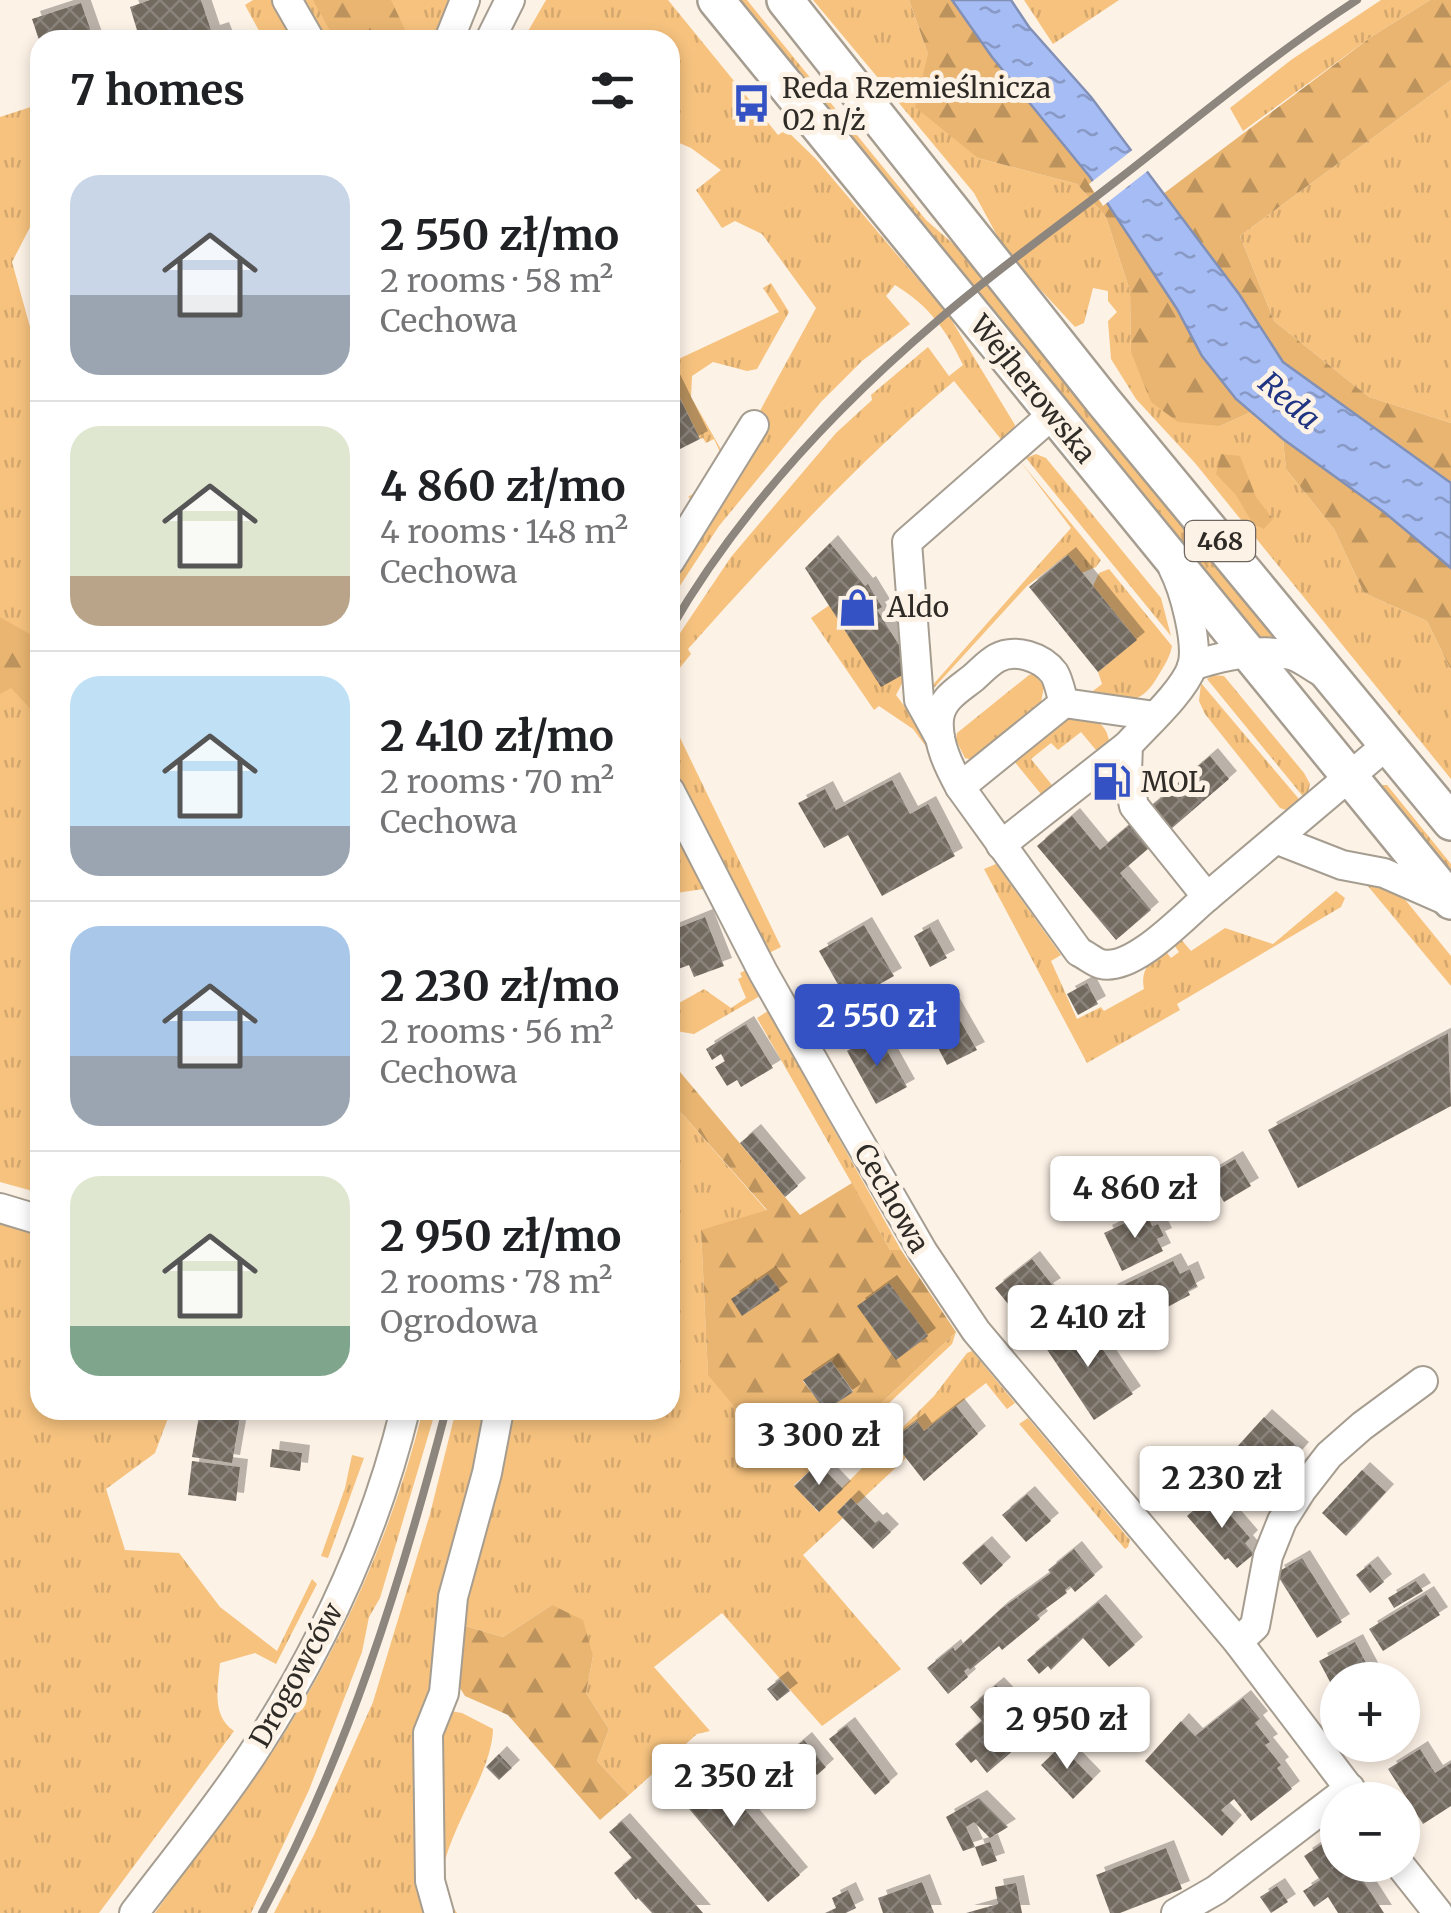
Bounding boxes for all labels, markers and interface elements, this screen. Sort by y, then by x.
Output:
icon: filters [585,63,640,118]
text: 7 homes [70,64,245,116]
place label: Reda Rzemieślnicza 02 n/ż [782,70,1051,138]
bus stop icon: Reda Rzemieślnicza 02 n/ż [731,83,773,125]
text: 2 550 zł/mo [380,209,619,261]
icon: home [150,215,270,335]
text: 2 rooms · 58 m² [380,261,613,301]
text: Cechowa [380,301,517,341]
street label: Wejherowska [962,307,1104,470]
water label: Reda [1251,363,1328,437]
text: 4 860 zł/mo [380,460,626,512]
icon: home [150,466,270,586]
text: 4 rooms · 148 m² [380,512,628,552]
road number: 468 [1185,521,1255,561]
text: Cechowa [380,552,517,592]
shop icon: Aldo [836,586,878,628]
place label: Aldo [886,589,949,625]
text: 2 410 zł/mo [380,710,614,762]
icon: home [150,716,270,836]
fuel station icon: MOL [1090,761,1132,803]
text: 2 rooms · 70 m² [380,762,614,802]
place label: MOL [1141,764,1205,800]
text: Cechowa [380,802,517,842]
text: 2 230 zł/mo [380,960,619,1012]
icon: home [150,966,270,1086]
pin: 2 550 zł [774,984,980,1069]
text: 2 550 zł [817,996,937,1036]
text: 2 rooms · 56 m² [380,1012,614,1052]
text: Cechowa [380,1052,517,1092]
street label: Cechowa [846,1137,938,1259]
pin: 4 860 zł [1032,1156,1238,1241]
text: 4 860 zł [1072,1168,1198,1208]
text: 2 950 zł/mo [380,1210,621,1262]
icon: home [150,1216,270,1336]
text: 2 rooms · 78 m² [380,1262,612,1302]
pin: 2 410 zł [985,1285,1191,1370]
text: 2 410 zł [1030,1297,1146,1337]
text: Ogrodowa [380,1302,538,1342]
pin: 3 300 zł [716,1403,922,1488]
text: 3 300 zł [757,1415,881,1455]
pin: 2 230 zł [1119,1446,1325,1531]
text: 2 230 zł [1162,1458,1282,1498]
street label: Drogowców [242,1596,351,1754]
map controls [1320,1662,1420,1882]
button: + [1320,1662,1420,1762]
pin: 2 950 zł [964,1687,1170,1772]
text: 2 950 zł [1006,1699,1128,1739]
pin: 2 350 zł [631,1744,837,1829]
text: 2 350 zł [674,1756,794,1796]
button: − [1320,1782,1420,1882]

